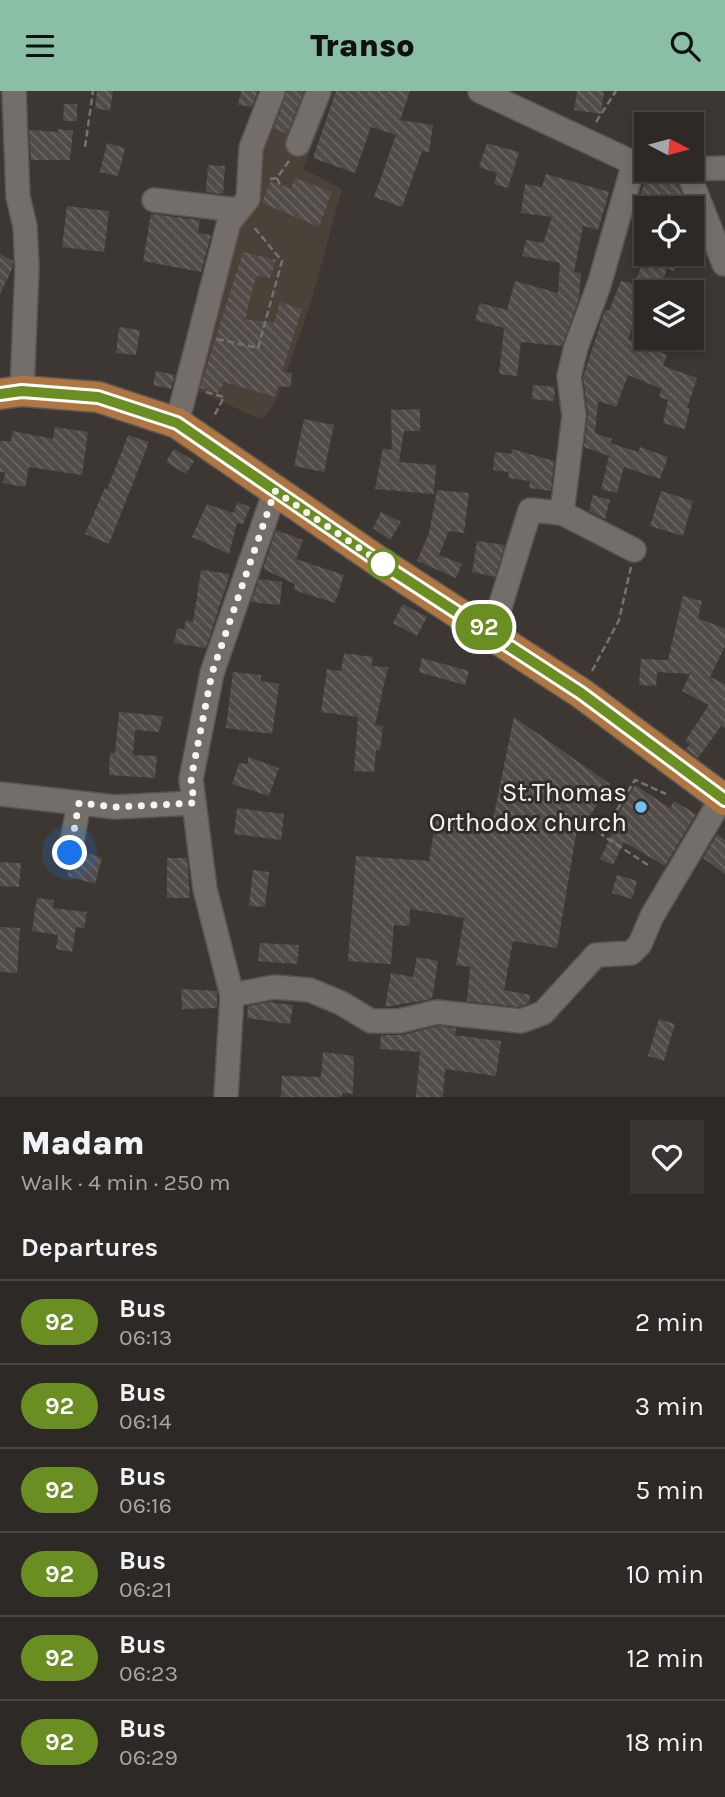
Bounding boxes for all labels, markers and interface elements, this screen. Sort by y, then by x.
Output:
icon: menu [21,27,59,65]
text: Transo [310,27,415,64]
icon: search [666,27,704,65]
north arrow [634,112,704,182]
map controls [634,112,704,350]
button: locate [634,196,704,266]
button: layers [634,280,704,350]
unlabelled marker [368,549,398,579]
line badge: 92 [452,604,516,650]
text: 92 [469,613,499,641]
place label: St.Thomas Orthodox church [429,777,627,838]
marker: St.Thomas Orthodox church [633,799,649,815]
your location [52,835,87,870]
button: heart [630,1120,704,1194]
text: Madam [21,1124,145,1162]
text: Walk · 4 min · 250 m [21,1169,230,1196]
text: Departures [21,1232,158,1263]
text: Bus [119,1293,166,1324]
text: 2 min [635,1307,704,1338]
text: 92 [45,1308,74,1336]
text: 06:13 [119,1324,172,1351]
text: Bus [119,1377,166,1408]
text: 3 min [635,1391,704,1422]
text: 92 [45,1392,74,1420]
text: 06:14 [119,1408,172,1435]
text: Bus [119,1461,166,1492]
text: 5 min [635,1475,704,1506]
text: 92 [45,1476,74,1504]
text: 06:16 [119,1492,172,1519]
text: Bus [119,1545,166,1576]
text: 10 min [626,1559,704,1590]
text: 92 [45,1560,74,1588]
text: 06:21 [119,1576,172,1603]
text: Bus [119,1629,166,1660]
text: 12 min [626,1643,704,1674]
text: 92 [45,1644,74,1672]
text: 06:23 [119,1660,178,1687]
text: Bus [119,1713,166,1744]
text: 18 min [625,1727,704,1758]
text: 92 [45,1728,74,1756]
text: 06:29 [119,1744,178,1771]

